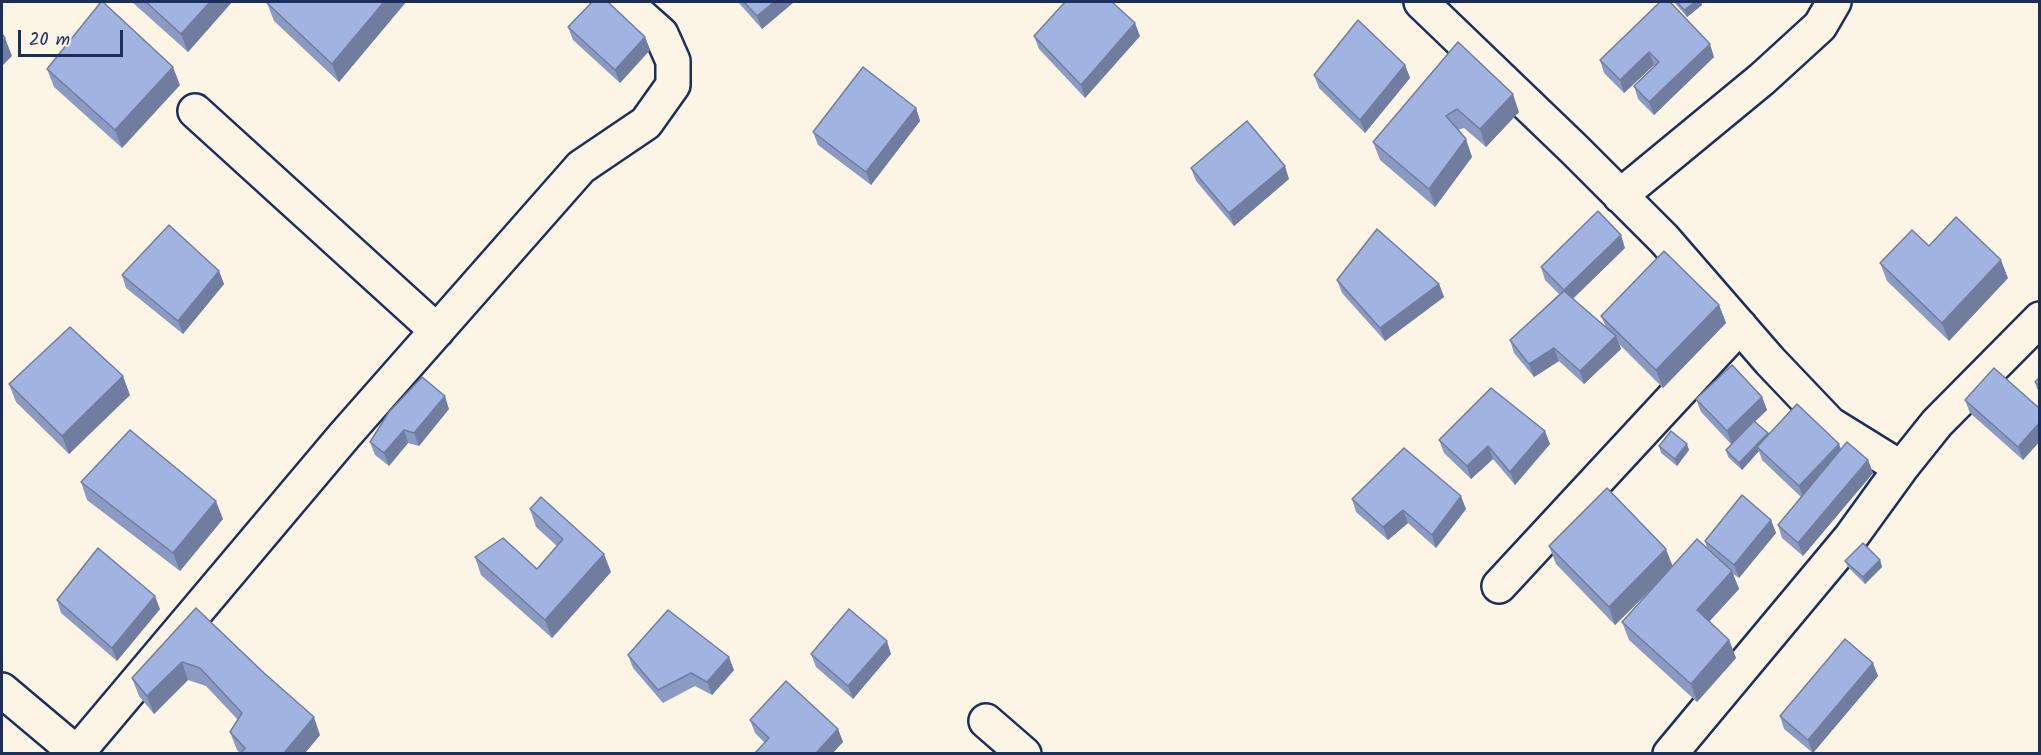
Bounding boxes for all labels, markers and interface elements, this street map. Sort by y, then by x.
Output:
scale bar [21,18,126,56]
text: 20 m [29,26,70,55]

